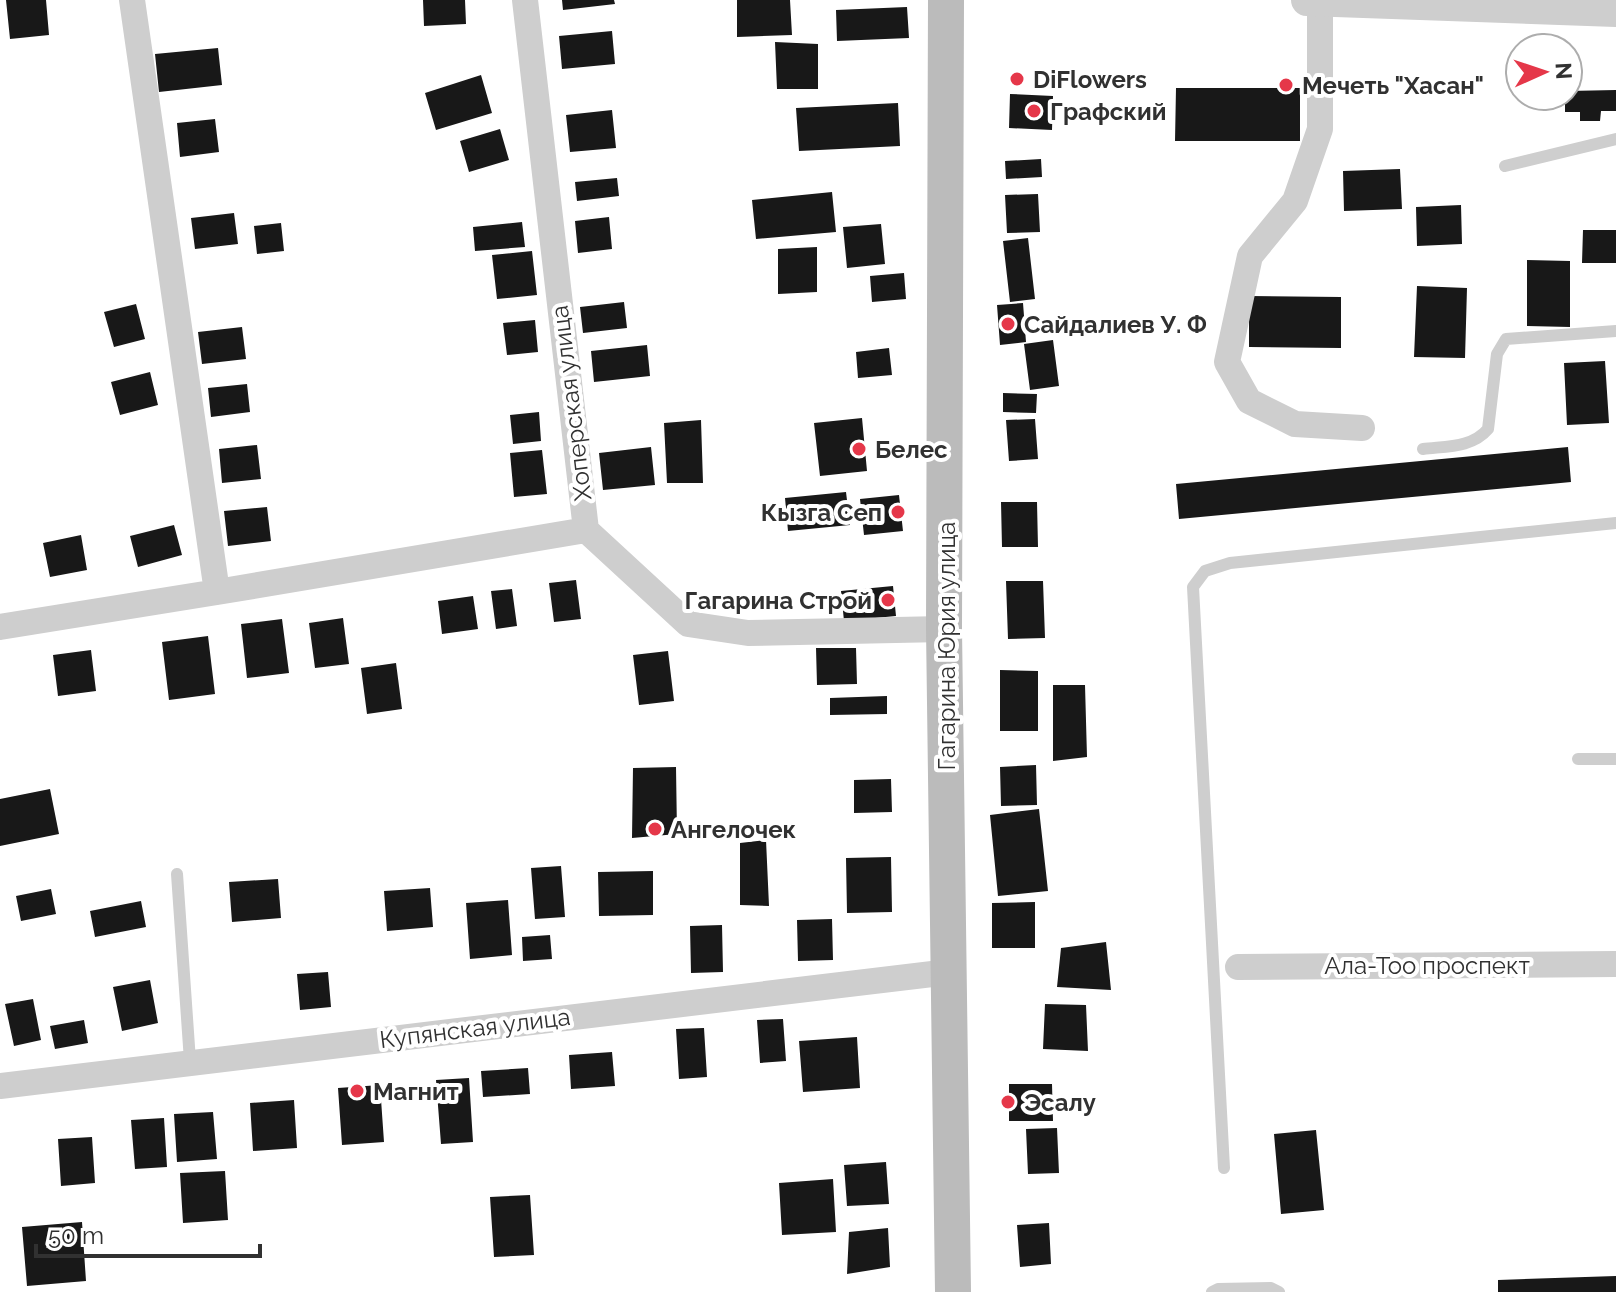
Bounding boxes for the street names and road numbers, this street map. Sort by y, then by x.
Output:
street label: Хоперская улица [545,304,597,502]
street label: Гагарина Юрия улица [932,522,961,770]
street label: Ала-Тоо проспект [1324,951,1530,980]
street label: Купянская улица [378,1002,572,1054]

